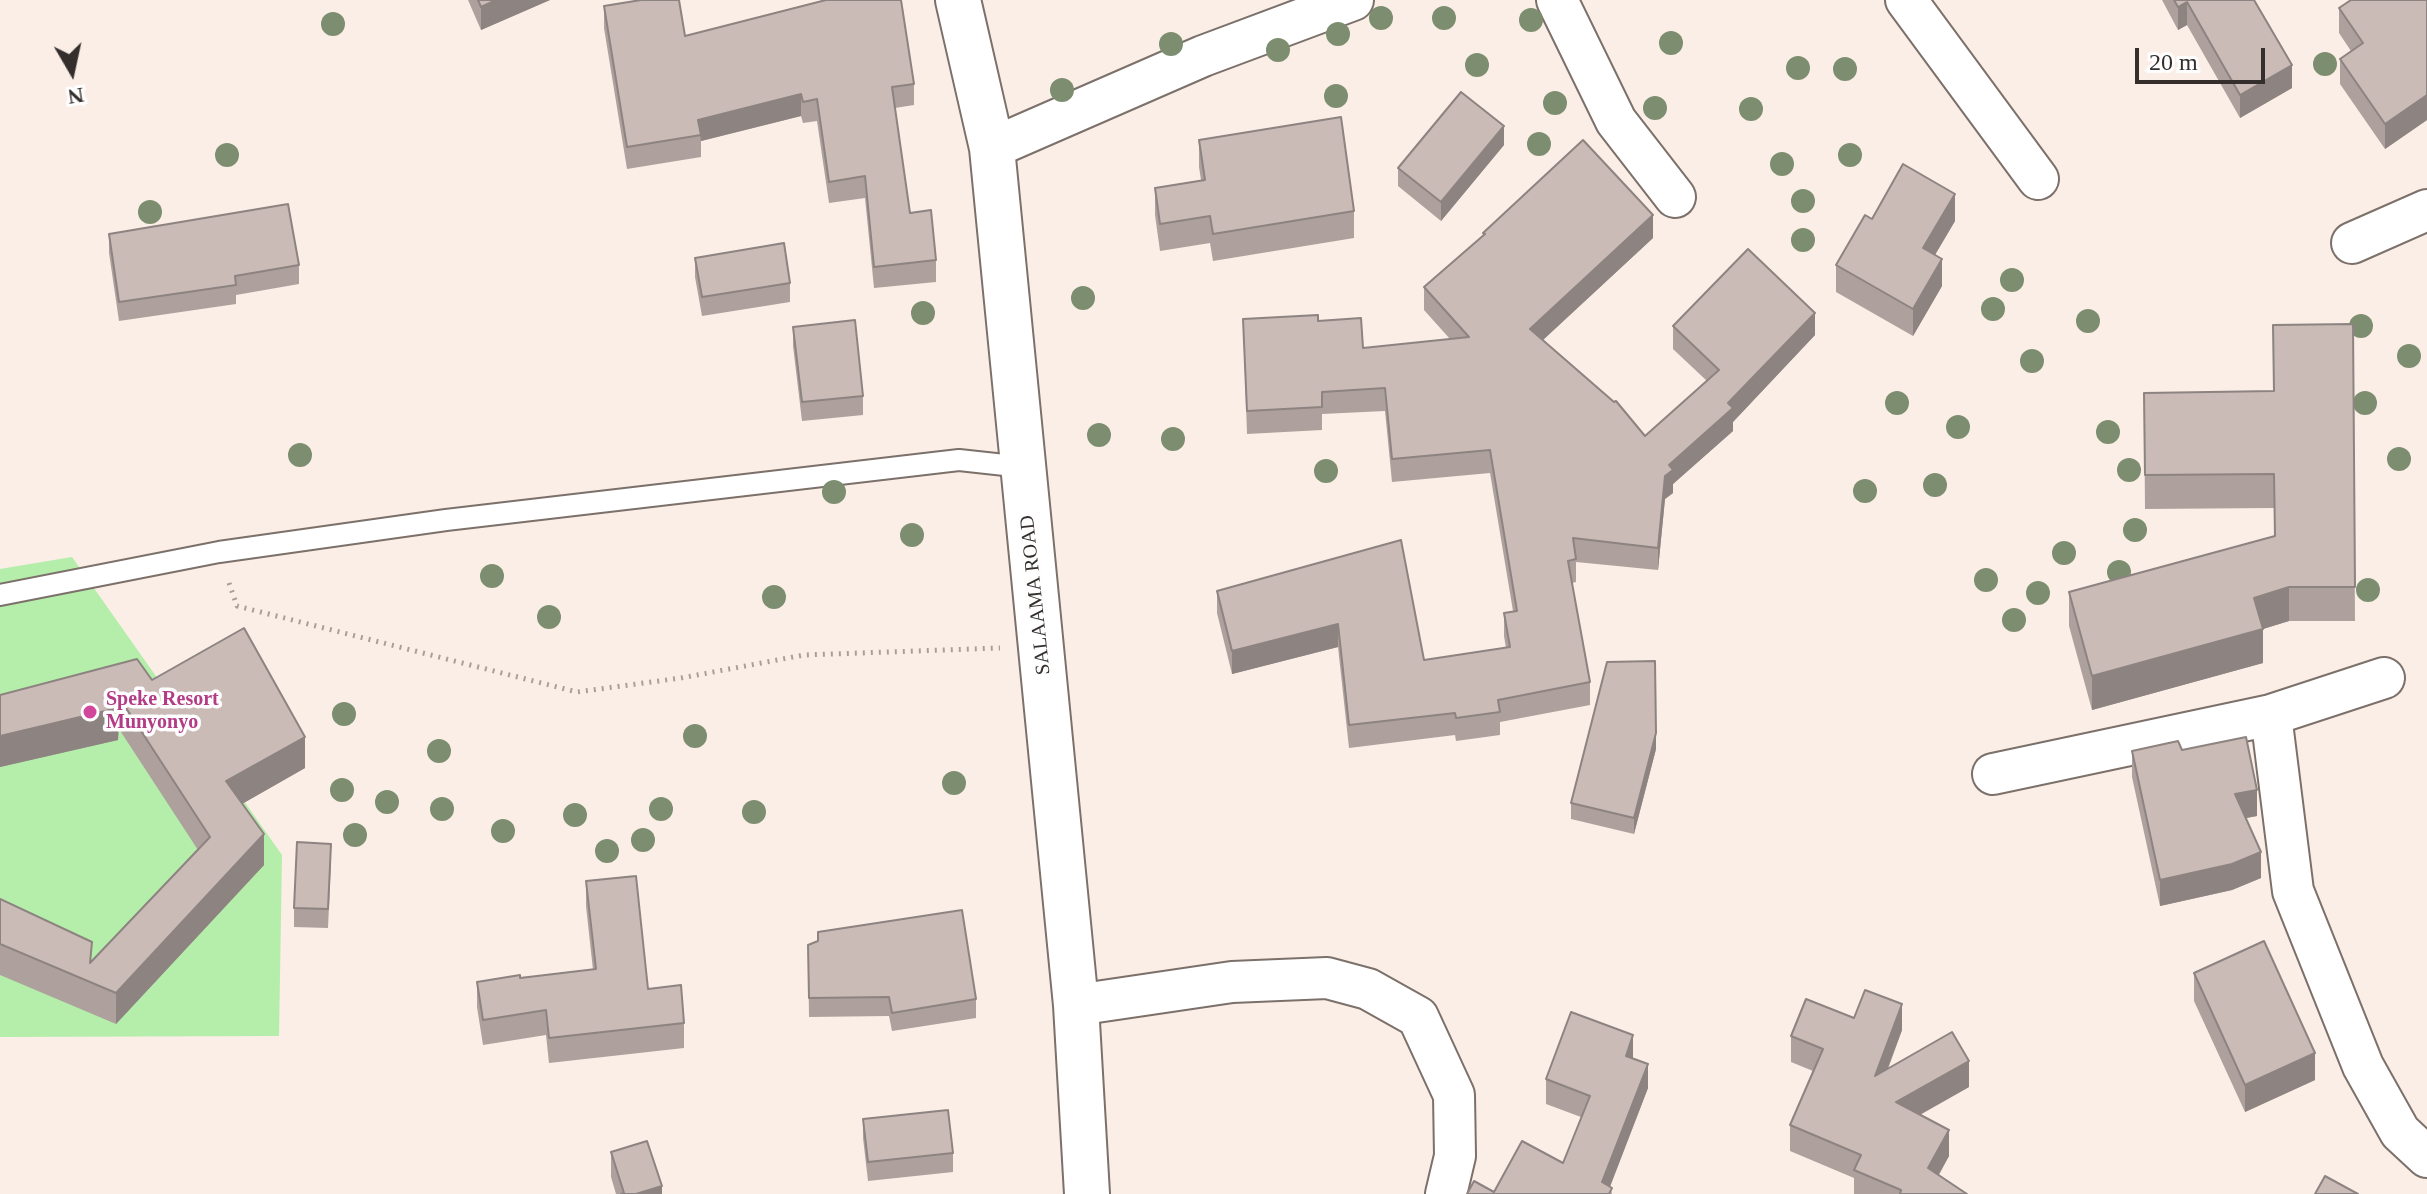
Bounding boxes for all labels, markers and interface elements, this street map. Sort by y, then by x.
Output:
north arrow [32,32,112,112]
scale bar [2139,32,2269,82]
text: 20 m [2149,49,2198,75]
text: N [66,83,86,110]
street label: SALAAMA ROAD [1016,514,1056,676]
place label: Speke Resort Munyonyo [106,688,219,735]
marker: Speke Resort Munyonyo [81,703,99,721]

